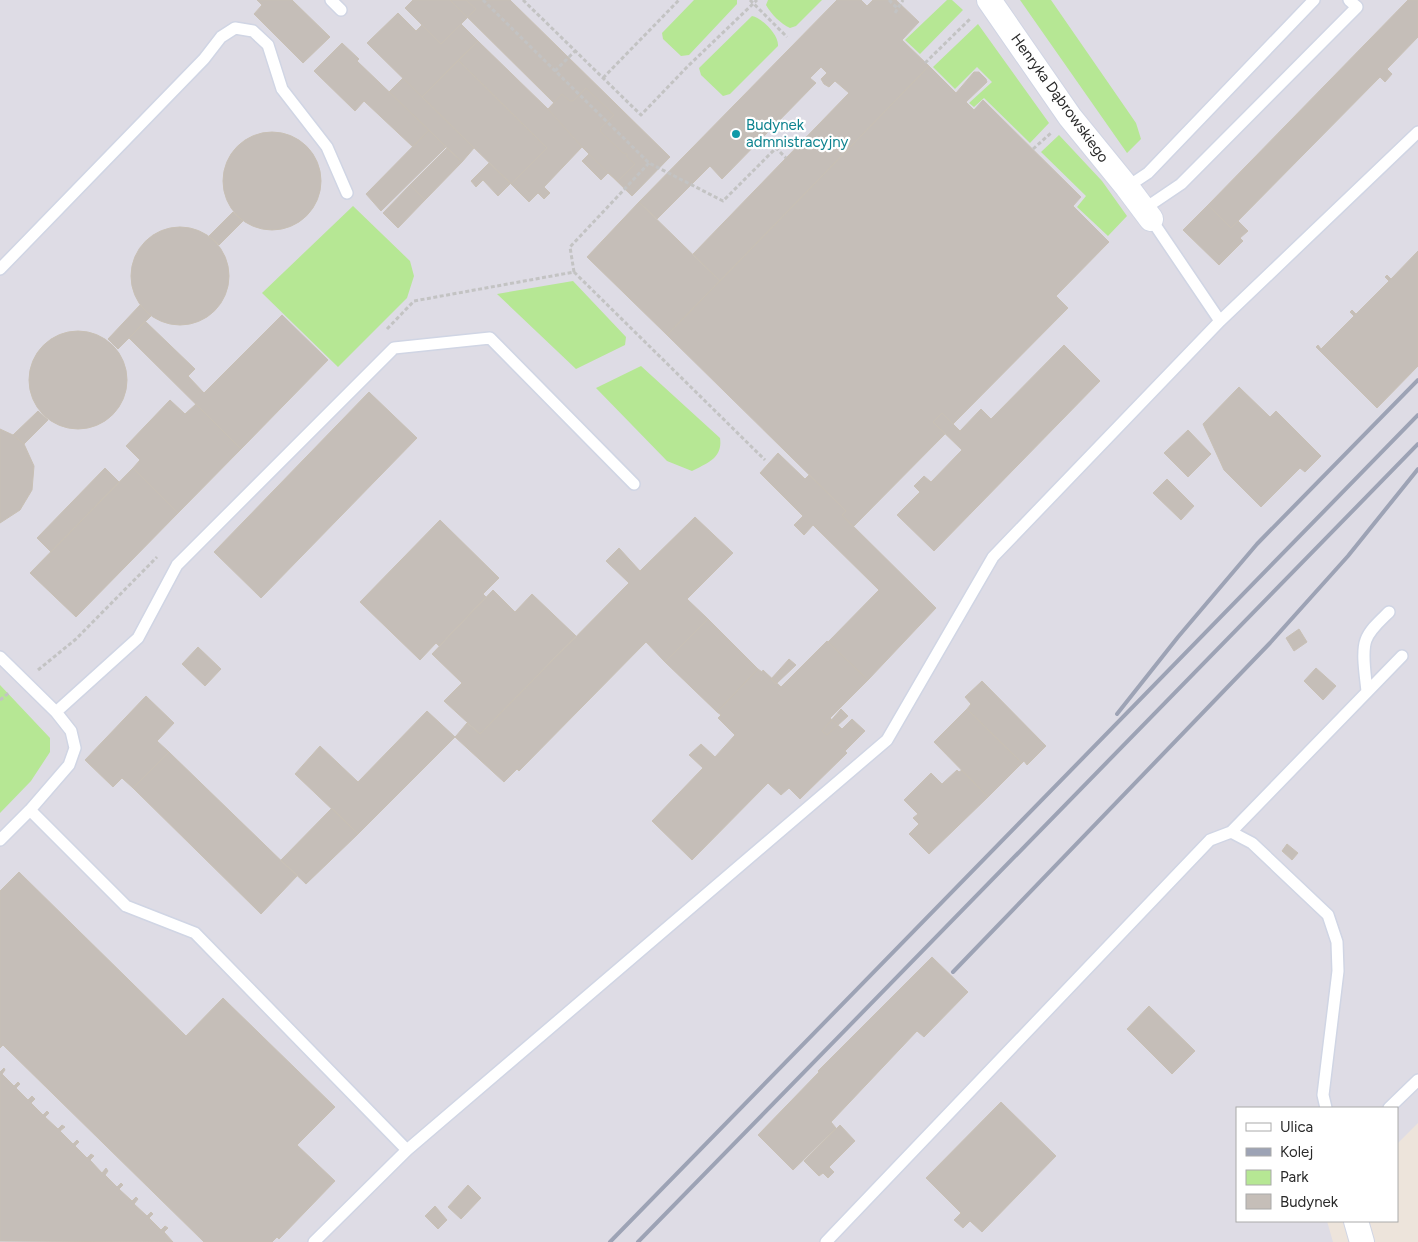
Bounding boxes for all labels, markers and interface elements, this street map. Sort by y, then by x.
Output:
street label: Henryka Dąbrowskiego [1007,30,1113,166]
place label: Budynek admnistracyjny [746,116,849,151]
marker: Budynek admnistracyjny [730,128,742,140]
legend [1236,1107,1398,1222]
text: Ulica [1280,1118,1313,1136]
text: Kolej [1280,1143,1313,1161]
text: Park [1280,1168,1309,1186]
text: Budynek [1280,1193,1339,1211]

